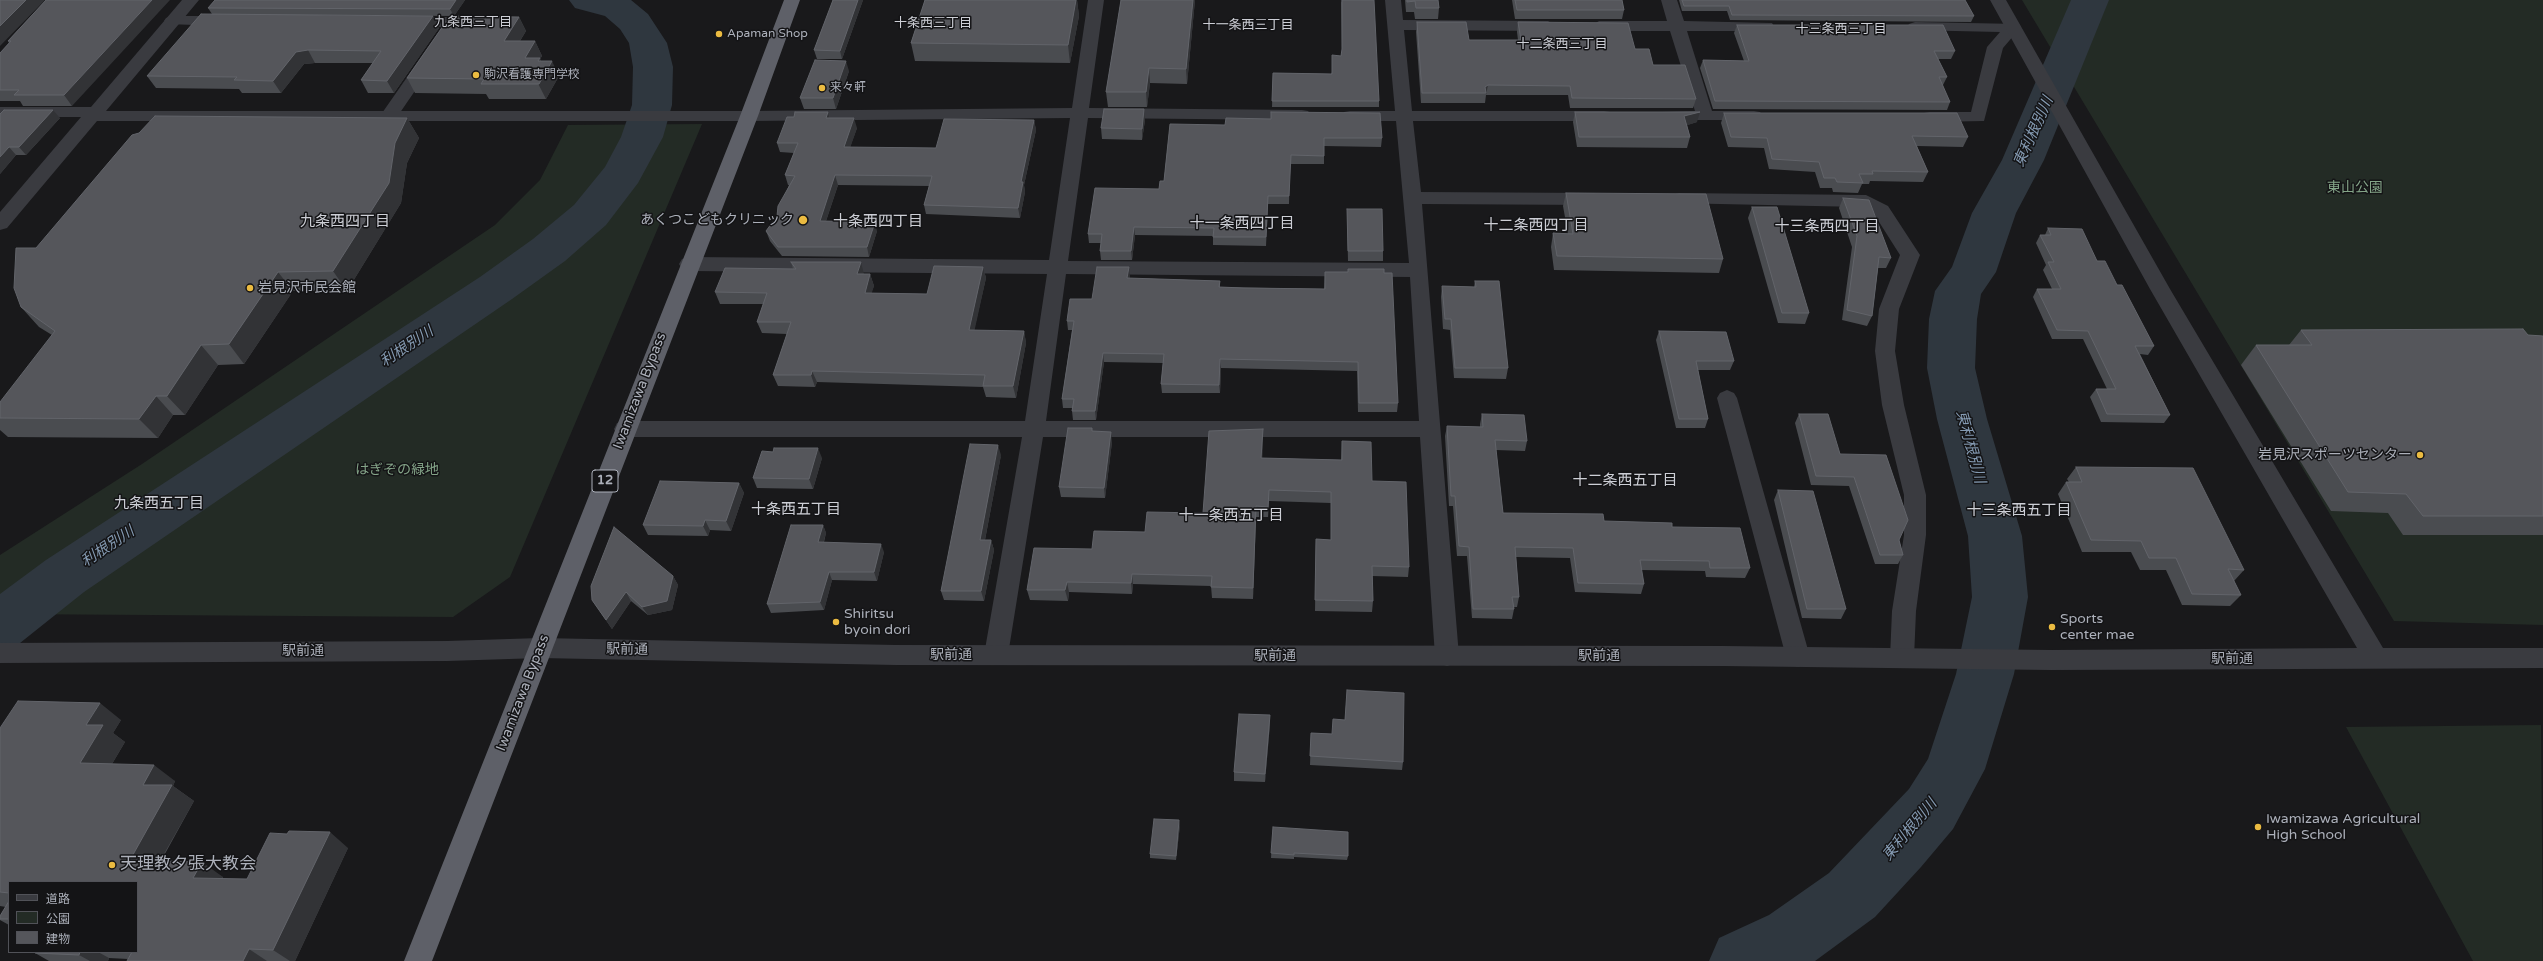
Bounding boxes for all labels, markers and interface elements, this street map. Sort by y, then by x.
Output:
district label: 九条西三丁目 [434,15,512,31]
district label: 十条西三丁目 [894,16,972,32]
district label: 十一条西三丁目 [1203,18,1293,34]
district label: 十三条西三丁目 [1796,22,1886,38]
place label: Apaman Shop [727,27,808,41]
marker: Apaman Shop [714,29,724,39]
district label: 十二条西三丁目 [1517,37,1607,53]
place label: 駒沢看護専門学校 [484,68,580,82]
marker: 駒沢看護専門学校 [471,70,481,80]
place label: 来々軒 [830,81,866,95]
marker: 来々軒 [817,83,827,93]
water label: 東利根別川 [2011,94,2057,170]
park label: 東山公園 [2327,180,2383,196]
place label: あくつこどもクリニック [640,212,794,228]
district label: 九条西四丁目 [300,213,390,231]
district label: 十条西四丁目 [833,213,923,231]
marker: あくつこどもクリニック [797,214,809,226]
district label: 十一条西四丁目 [1190,215,1294,233]
district label: 十二条西四丁目 [1484,217,1588,235]
district label: 十三条西四丁目 [1775,218,1879,236]
place label: 岩見沢市民会館 [258,280,356,296]
marker: 岩見沢市民会館 [245,283,255,293]
water label: 利根別川 [377,323,437,371]
street label: Iwamizawa Bypass [610,330,670,452]
water label: 東利根別川 [1952,408,1988,486]
place label: 岩見沢スポーツセンター [2258,447,2412,463]
marker: 岩見沢スポーツセンター [2415,450,2425,460]
park label: はぎぞの緑地 [355,462,439,478]
road number: 12 [592,470,618,492]
district label: 十二条西五丁目 [1573,472,1677,490]
district label: 九条西五丁目 [114,495,204,513]
district label: 十条西五丁目 [751,501,841,519]
district label: 十三条西五丁目 [1967,502,2071,520]
district label: 十一条西五丁目 [1179,507,1283,525]
water label: 利根別川 [78,523,138,571]
place label: Shiritsu byoin dori [844,606,911,638]
place label: Sports center mae [2060,611,2135,644]
marker: Shiritsu byoin dori [831,617,841,627]
marker: Sports center mae [2047,622,2057,632]
street label: Iwamizawa Bypass [493,632,553,754]
street label: 駅前通 [606,641,648,659]
street label: 駅前通 [282,643,324,659]
street label: 駅前通 [930,647,972,663]
street label: 駅前通 [1254,648,1296,664]
street label: 駅前通 [1578,648,1620,664]
street label: 駅前通 [2211,651,2253,667]
water label: 東利根別川 [1879,795,1941,865]
place label: Iwamizawa Agricultural High School [2266,811,2420,844]
marker: Iwamizawa Agricultural High School [2253,822,2263,832]
place label: 天理教夕張大教会 [120,855,256,875]
marker: 天理教夕張大教会 [107,860,117,870]
legend [8,881,138,953]
text: 道路 [46,892,70,906]
text: 公園 [46,912,70,926]
text: 建物 [46,932,70,946]

